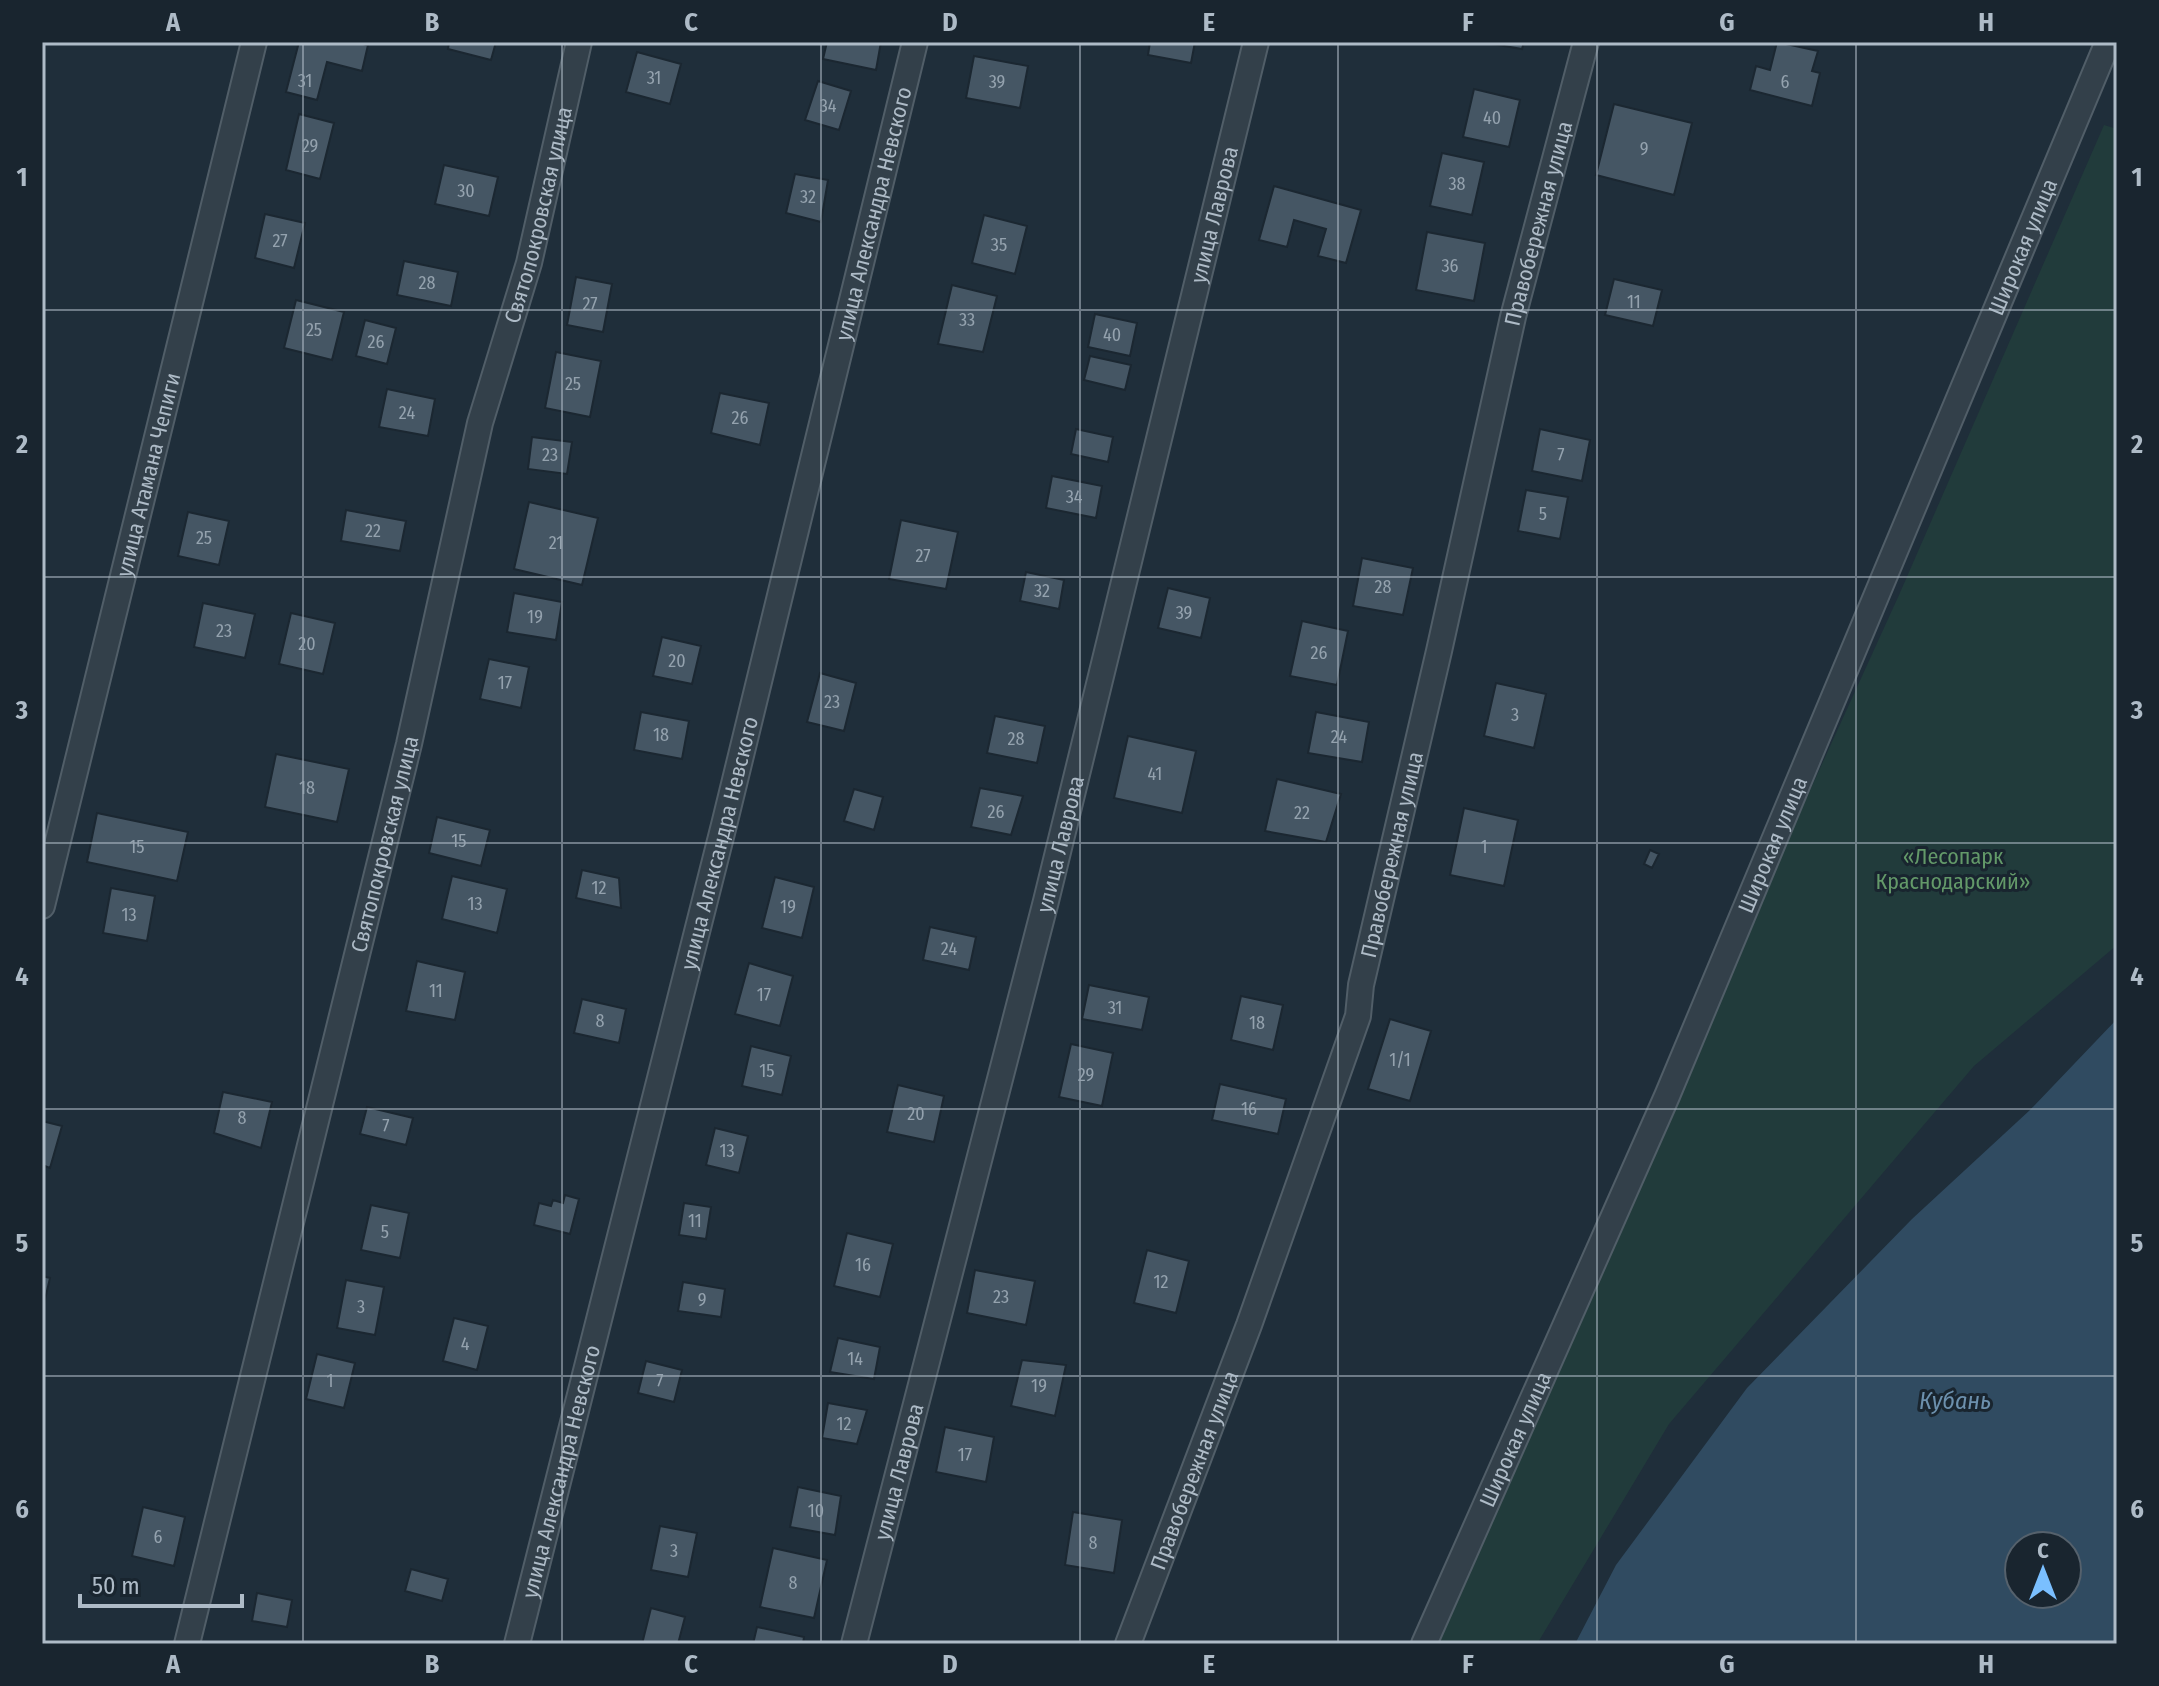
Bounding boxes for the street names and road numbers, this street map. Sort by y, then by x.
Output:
street label: улица Александра Невского [830,84,918,343]
street label: Святопокровская улица [498,104,578,326]
street label: Правобережная улица [1498,118,1578,328]
street label: улица Лаврова [1185,144,1244,286]
street label: Широкая улица [1982,175,2063,319]
street label: улица Атамана Чепиги [110,370,186,580]
street label: улица Александра Невского [675,714,764,973]
street label: Святопокровская улица [345,733,424,955]
street label: Правобережная улица [1355,749,1429,960]
street label: улица Лаврова [1031,773,1090,916]
street label: Широкая улица [1732,773,1813,917]
street label: улица Александра Невского [516,1342,606,1601]
street label: Правобережная улица [1144,1367,1244,1574]
street label: Широкая улица [1473,1368,1557,1511]
street label: улица Лаврова [868,1401,930,1543]

